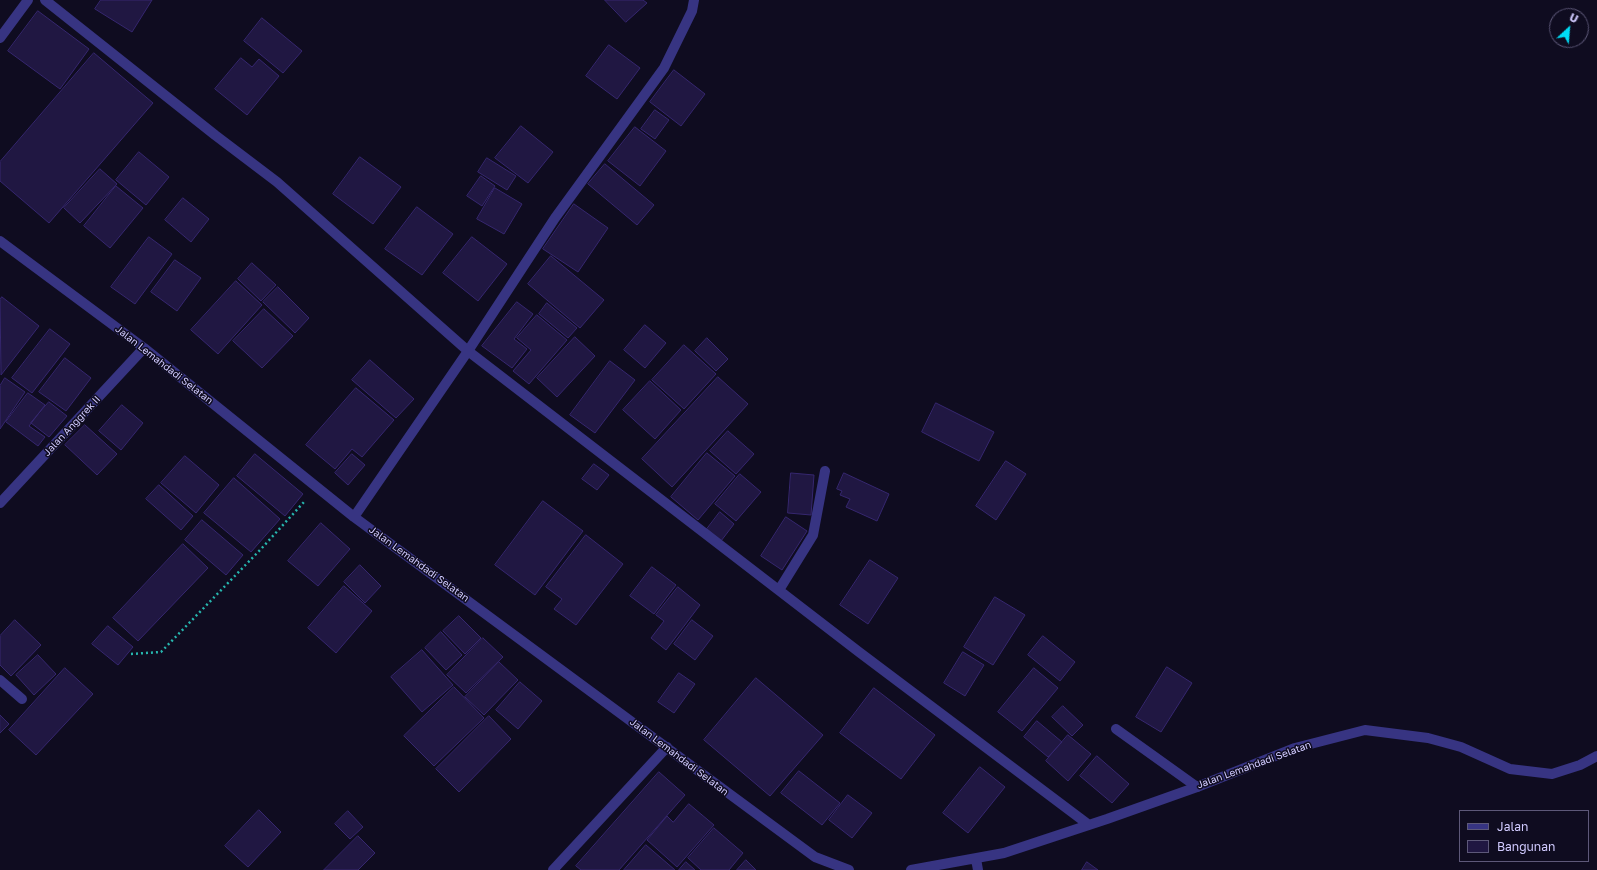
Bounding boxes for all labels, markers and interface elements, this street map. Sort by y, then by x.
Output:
north arrow [1549,8,1589,48]
text: U [1568,10,1580,25]
street label: Jalan Lemahdadi Selatan [113,323,215,407]
street label: Jalan Anggrek II [41,393,103,459]
street label: Jalan Lemahdadi Selatan [367,524,471,604]
street label: Jalan Lemahdadi Selatan [627,716,731,798]
street label: Jalan Lemahdadi Selatan [1195,739,1313,791]
legend [1459,810,1589,862]
text: Jalan [1497,819,1528,834]
text: Bangunan [1497,839,1555,854]

